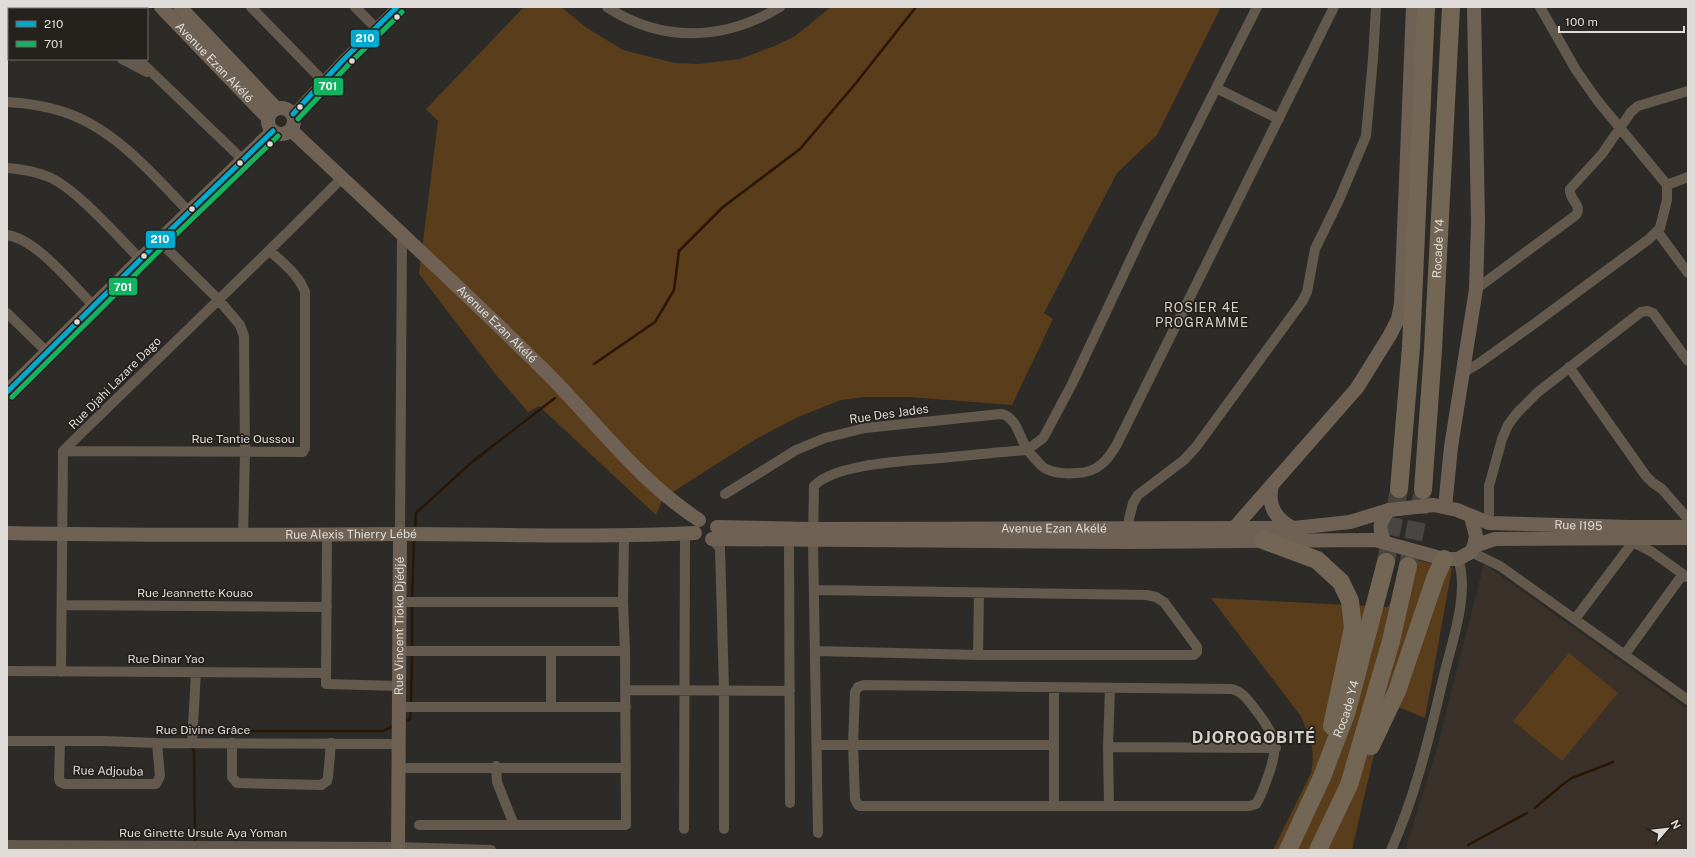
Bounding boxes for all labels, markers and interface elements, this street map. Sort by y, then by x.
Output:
legend [8,8,148,60]
scale bar [1559,8,1684,34]
unlabelled marker [392,12,402,22]
text: 100 m [1565,15,1598,29]
text: 210 [44,17,63,31]
street label: Avenue Ezan Akélé [173,19,256,106]
line badge: 210 [350,29,380,48]
text: 210 [356,32,374,44]
text: 701 [44,37,63,51]
unlabelled marker [347,56,357,66]
line badge: 701 [313,77,344,96]
text: 701 [319,80,337,92]
unlabelled marker [295,102,305,112]
unlabelled marker [265,139,275,149]
unlabelled marker [235,158,245,168]
unlabelled marker [187,204,197,214]
street label: Rocade Y4 [1430,218,1447,279]
line badge: 210 [145,230,176,249]
text: 210 [151,233,169,245]
unlabelled marker [139,251,149,261]
line badge: 701 [108,277,138,296]
text: 701 [114,281,132,293]
street label: Avenue Ezan Akélé [454,282,540,366]
district label: ROSIER 4E PROGRAMME [1155,300,1249,330]
unlabelled marker [72,317,82,327]
street label: Rue Djahi Lazare Dago [66,334,164,432]
street label: Rue Des Jades [848,402,930,426]
street label: Rue Tantie Oussou [191,432,295,446]
street label: Rue I195 [1554,518,1603,533]
street label: Avenue Ezan Akélé [1001,521,1107,536]
street label: Rue Alexis Thierry Lébé [285,527,417,542]
street label: Rue Vincent Tioko Djédjé [392,557,407,695]
street label: Rue Jeannette Kouao [137,586,253,600]
street label: Rue Dinar Yao [127,652,205,666]
street label: Rocade Y4 [1331,678,1362,740]
street label: Rue Divine Grâce [156,723,251,737]
district label: DJOROGOBITÉ [1192,727,1316,747]
street label: Rue Adjouba [72,763,144,779]
north arrow [1647,809,1687,849]
text: N [1669,818,1683,831]
street label: Rue Ginette Ursule Aya Yoman [119,826,287,840]

